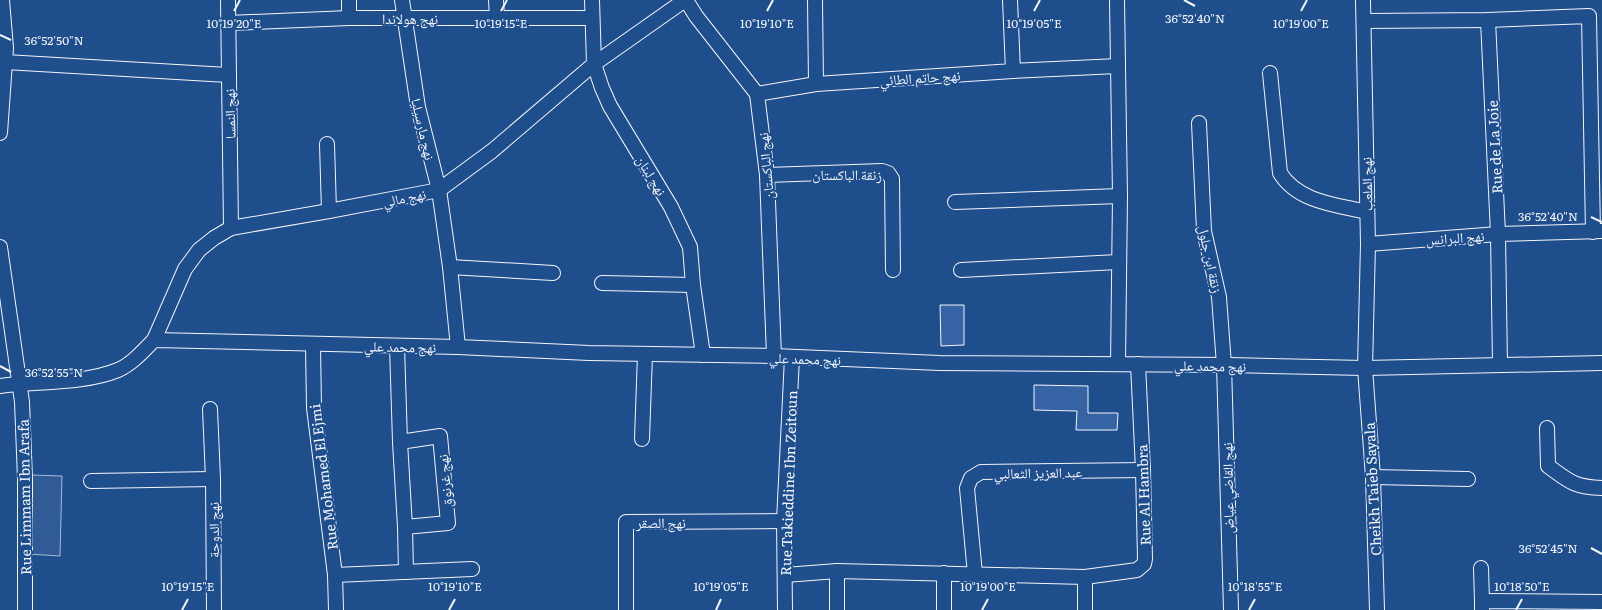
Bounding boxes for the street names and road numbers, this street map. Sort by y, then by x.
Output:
street label: نهج هولاندا [382,8,438,29]
street label: نهج حاتم الطائي [879,64,961,92]
street label: نهج النمسا [219,89,240,139]
street label: نهج مارسيليا [406,96,441,162]
street label: Rue de La Joie [1482,100,1506,194]
street label: نهج الباكستان [752,131,779,200]
street label: نهج لبنان [631,151,672,200]
street label: نهج الملعب [1356,157,1377,211]
street label: زنقة الباكستان [812,164,882,184]
street label: نهج مالي [381,183,428,214]
street label: زنقة ابن جلول [1194,223,1228,295]
street label: نهج البرانس [1425,225,1485,250]
street label: نهج محمد علي [364,335,436,359]
street label: نهج محمد علي [768,347,842,372]
street label: نهج محمد علي [1174,354,1246,378]
street label: Rue Takieddine Ibn Zeitoun [775,390,801,576]
street label: Rue Mohamed El Ejmi [304,403,342,551]
street label: Rue Limmam Ibn Arafa [13,418,35,575]
street label: Cheikh Taieb Sayala [1358,421,1385,556]
street label: نهج القاضي عياض [1216,442,1240,534]
street label: Rue Al Hambra [1131,444,1155,546]
street label: نهج غرنوق [432,453,457,509]
street label: عبد العزيز الثعالبي [993,461,1083,485]
street label: نهج الدوحة [203,502,224,558]
street label: نهج الصقر [635,512,686,533]

